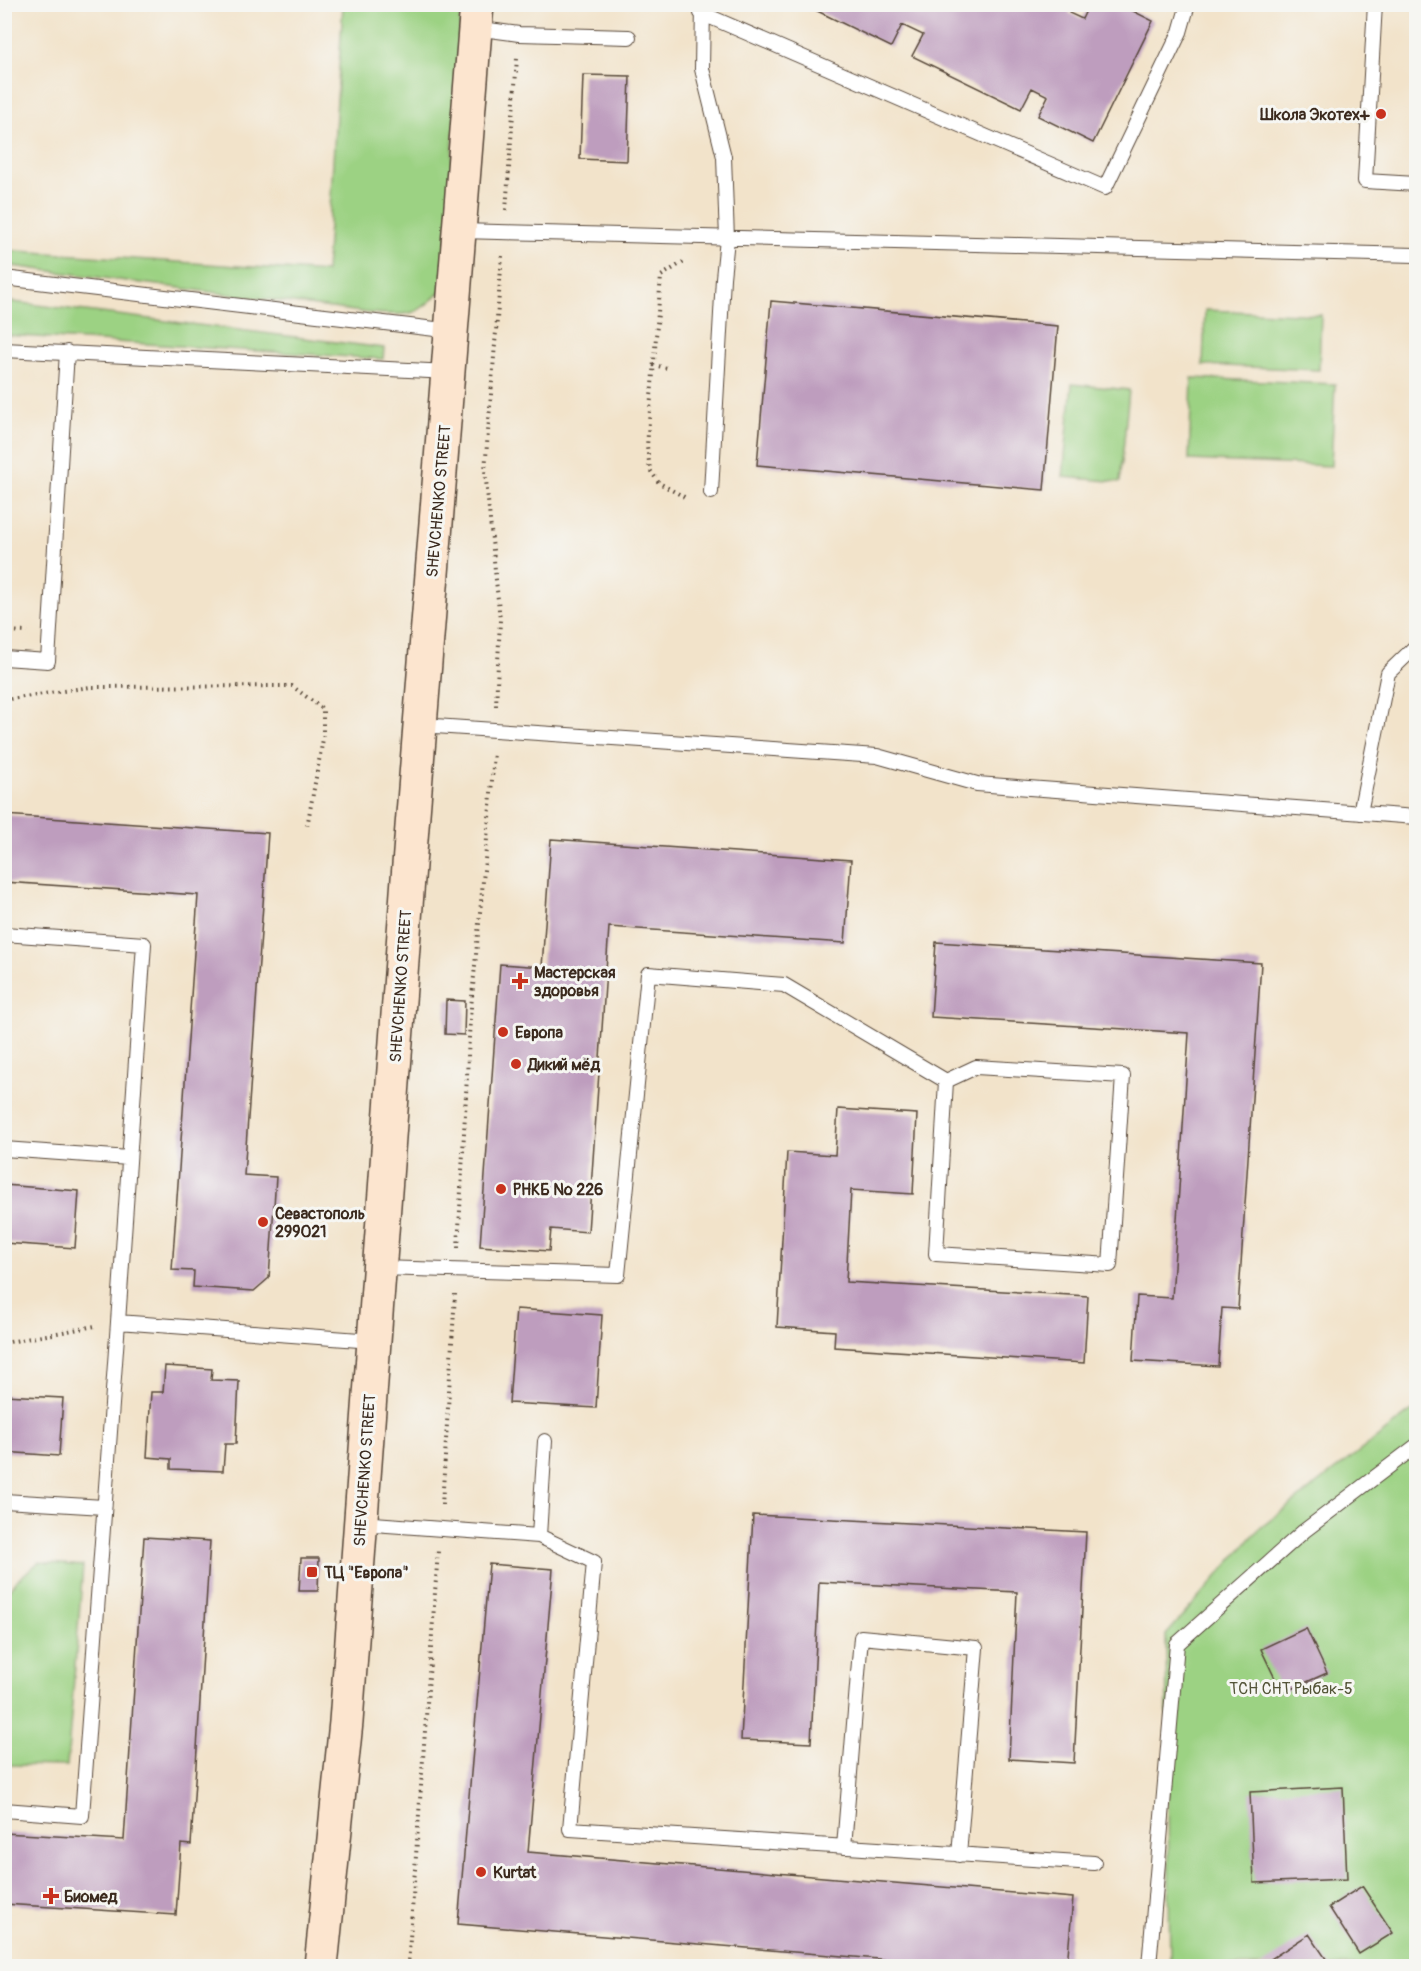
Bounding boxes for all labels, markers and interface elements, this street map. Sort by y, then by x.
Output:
place label: Школа Экотех+ [1259,105,1370,125]
marker: Школа Экотех+ [1374,107,1388,121]
street label: SHEVCHENKO STREET [422,424,456,578]
street label: SHEVCHENKO STREET [386,909,416,1063]
place label: Мастерская здоровья [534,963,616,1001]
marker: Мастерская здоровья [511,972,529,990]
place label: Европа [515,1023,563,1043]
marker: Европа [496,1025,510,1039]
place label: Дикий мёд [527,1055,600,1075]
marker: Дикий мёд [509,1057,523,1071]
place label: РНКБ № 226 [513,1180,603,1200]
marker: РНКБ № 226 [494,1182,508,1196]
place label: Севастополь 299021 [275,1204,365,1242]
marker: Севастополь 299021 [256,1215,270,1229]
street label: SHEVCHENKO STREET [350,1393,380,1547]
place label: ТЦ "Европа" [323,1563,409,1583]
marker: ТЦ "Европа" [305,1565,319,1579]
park label: ТСН СНТ Рыбак-5 [1229,1679,1353,1699]
place label: Kurtat [493,1863,537,1883]
marker: Kurtat [474,1865,488,1879]
marker: Биомед [42,1887,60,1905]
place label: Биомед [64,1887,118,1907]

